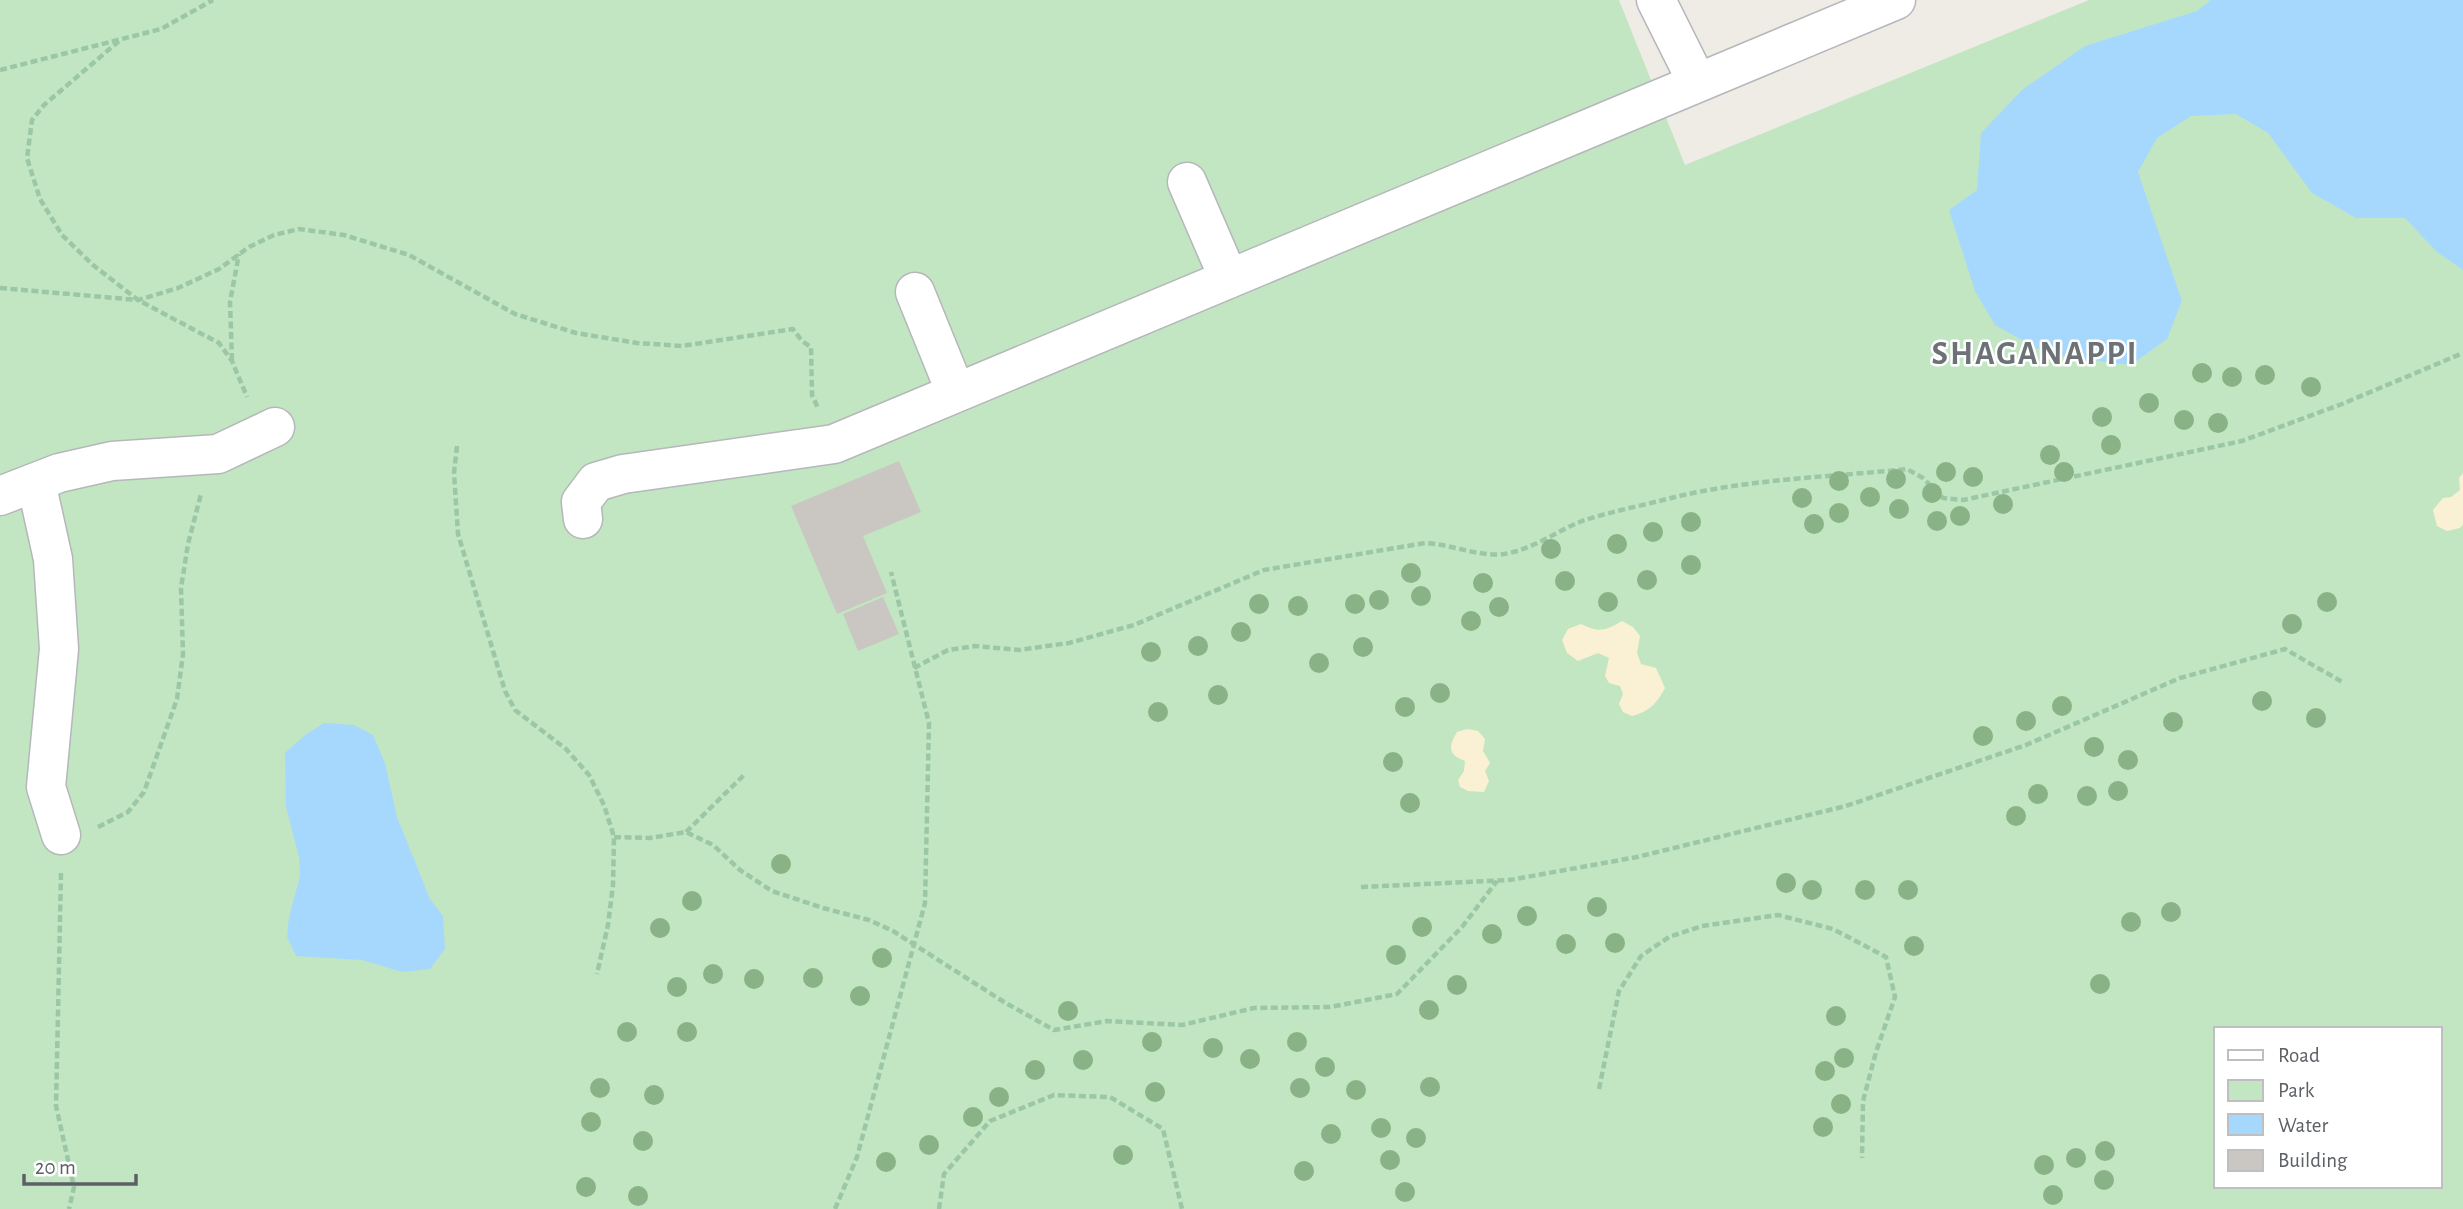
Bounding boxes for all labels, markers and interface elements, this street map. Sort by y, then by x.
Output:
district label: SHAGANAPPI [1932,338,2138,371]
legend [2214,1027,2442,1188]
text: Road [2278,1045,2320,1066]
text: Park [2278,1080,2315,1101]
text: Water [2278,1115,2328,1136]
scale bar [24,1142,136,1186]
text: Building [2278,1150,2348,1171]
text: 20 m [35,1157,76,1178]

